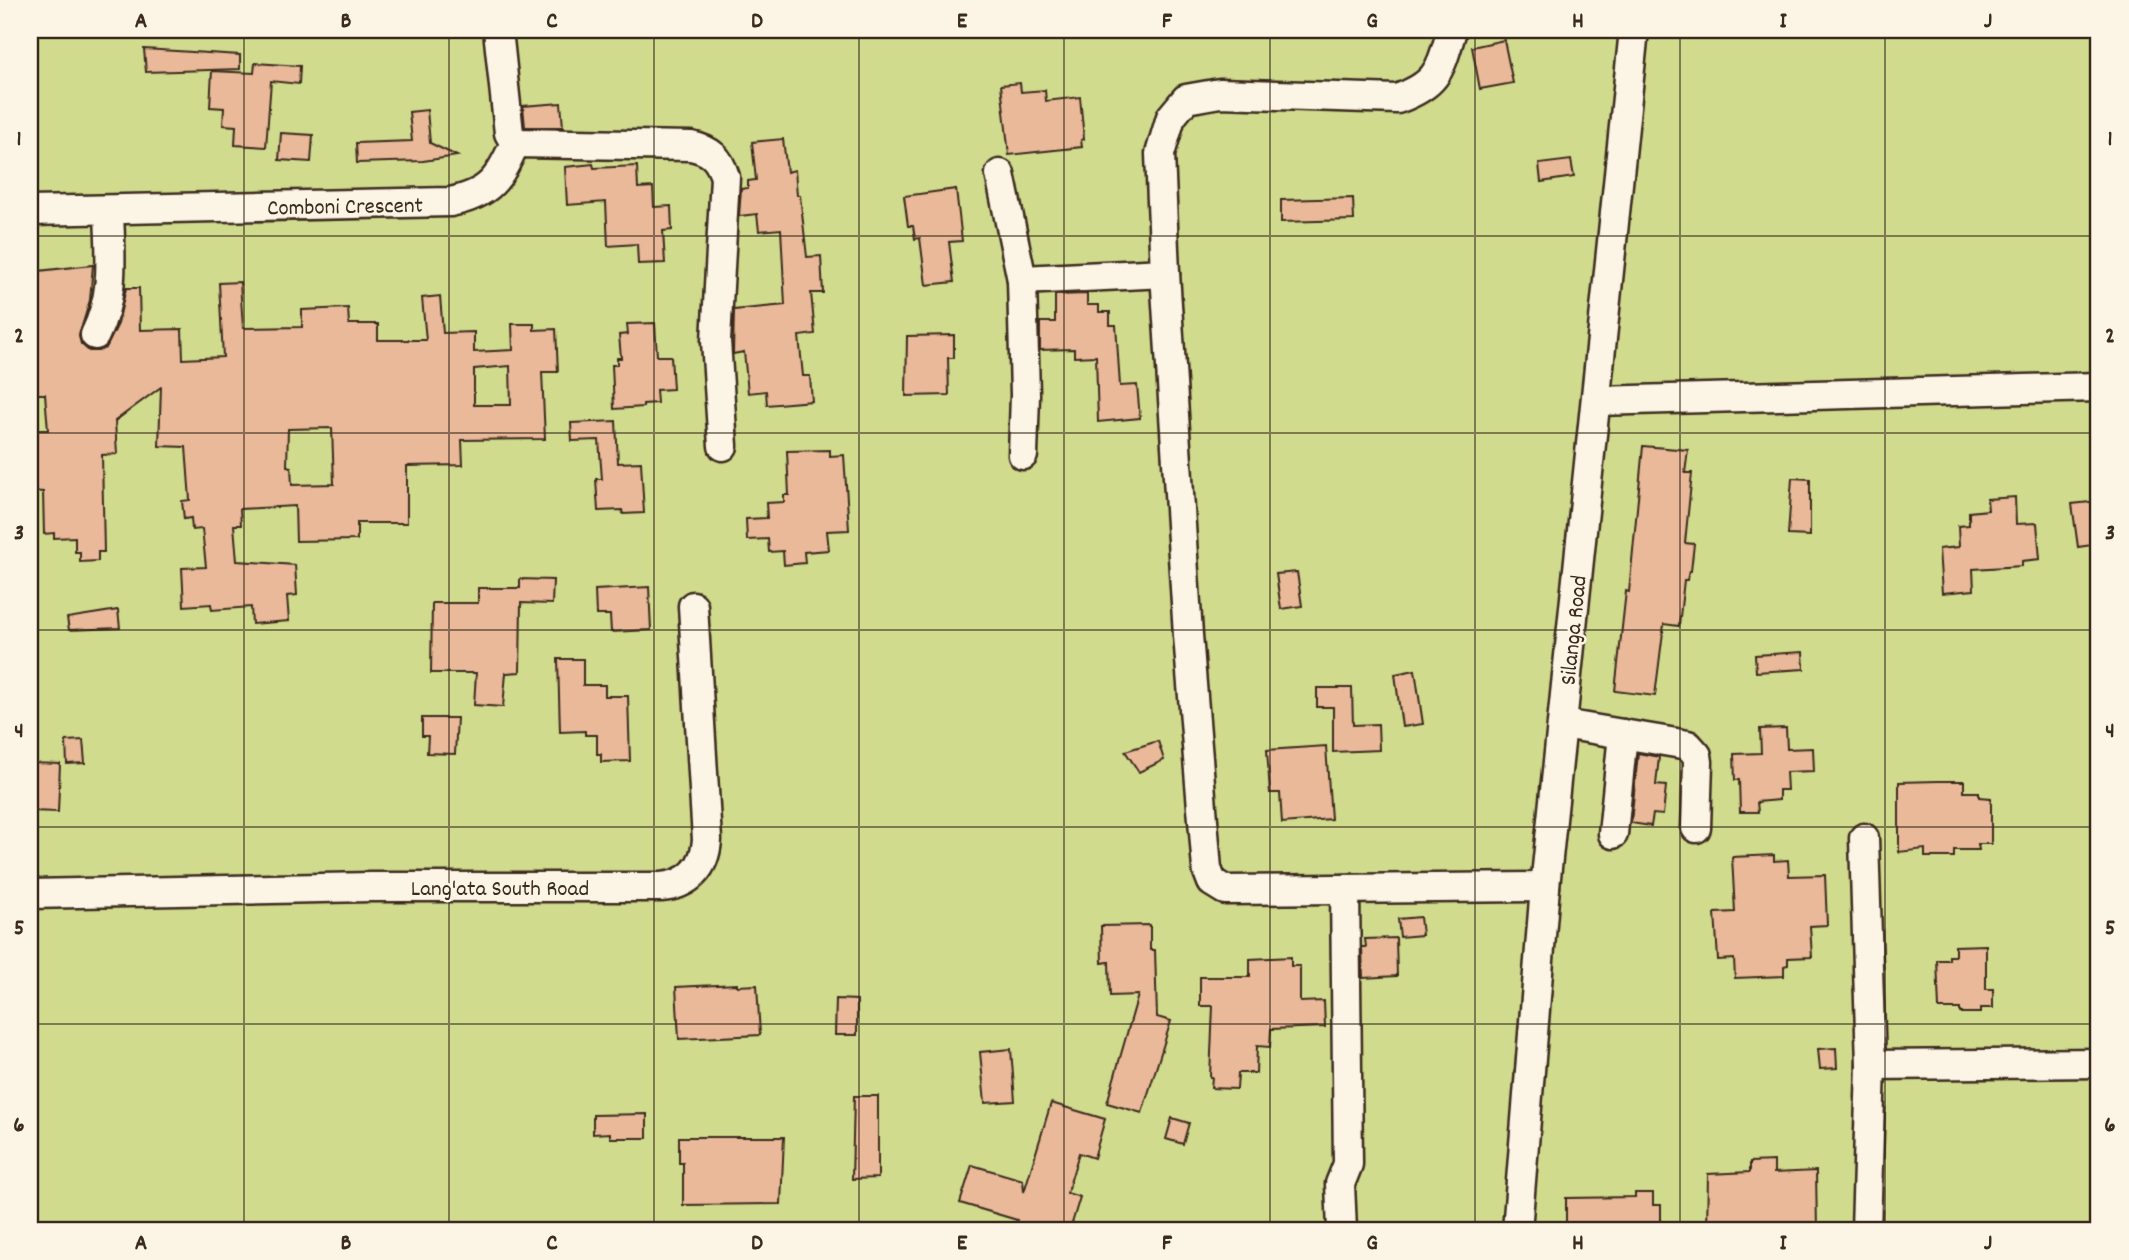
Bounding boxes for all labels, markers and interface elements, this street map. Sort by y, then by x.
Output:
text: A [135,6,147,39]
text: B [341,6,352,39]
text: C [546,6,558,39]
text: D [751,6,763,39]
text: E [957,6,968,39]
text: F [1162,6,1173,39]
text: G [1366,6,1378,39]
text: H [1572,6,1584,39]
text: I [1779,6,1787,39]
text: J [1984,6,1992,39]
text: 1 [16,124,22,157]
text: 1 [2107,124,2113,157]
street label: Comboni Crescent [267,191,423,226]
text: 2 [14,321,24,354]
text: 2 [2105,321,2115,354]
text: 3 [14,518,24,551]
text: 3 [2105,518,2115,551]
street label: Silanga Road [1553,574,1598,687]
text: 4 [14,716,24,749]
text: 4 [2105,716,2115,749]
street label: Lang'ata South Road [411,874,589,907]
text: 5 [14,913,24,946]
text: 5 [2105,913,2115,946]
text: 6 [13,1110,25,1143]
text: 6 [2104,1110,2116,1143]
text: A [135,1228,147,1260]
text: B [341,1228,352,1260]
text: C [546,1228,558,1260]
text: D [751,1228,763,1260]
text: E [957,1228,968,1260]
text: F [1162,1228,1173,1260]
text: G [1366,1228,1378,1260]
text: H [1572,1228,1584,1260]
text: I [1779,1228,1787,1260]
text: J [1984,1228,1992,1260]

